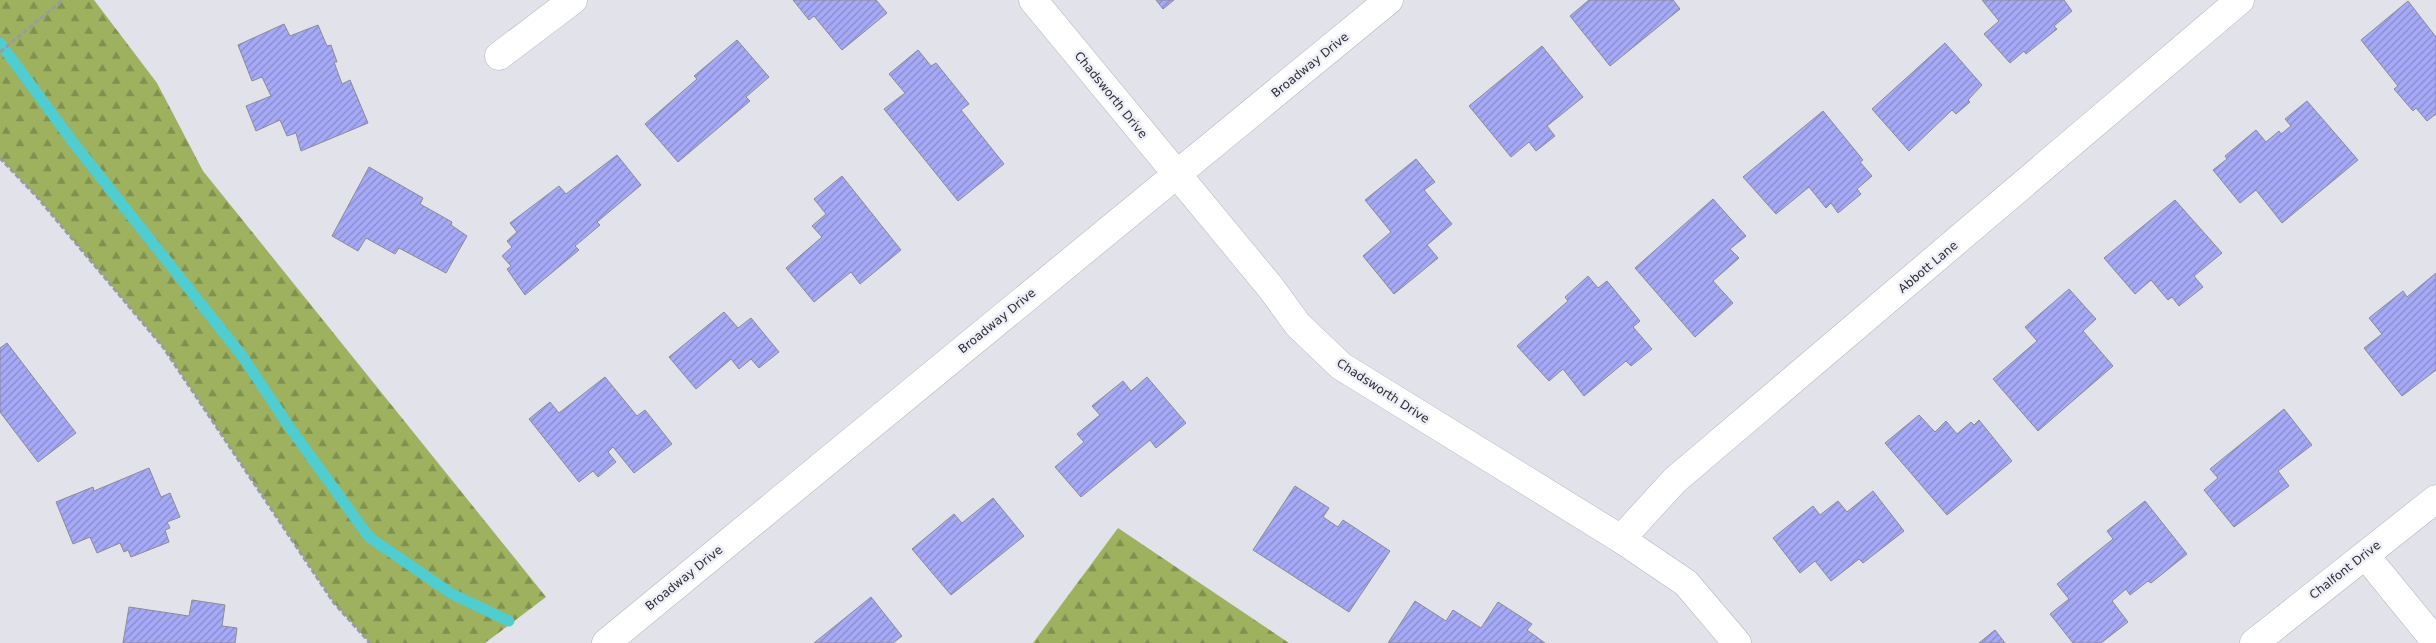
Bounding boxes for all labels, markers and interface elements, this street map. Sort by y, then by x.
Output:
street label: Broadway Drive [1269,30,1351,100]
street label: Chadsworth Drive [1072,49,1150,141]
street label: Abbott Lane [1896,238,1960,296]
street label: Broadway Drive [956,286,1038,356]
street label: Chadsworth Drive [1334,356,1432,426]
street label: Chalfont Drive [2307,538,2383,602]
street label: Broadway Drive [643,543,725,613]

